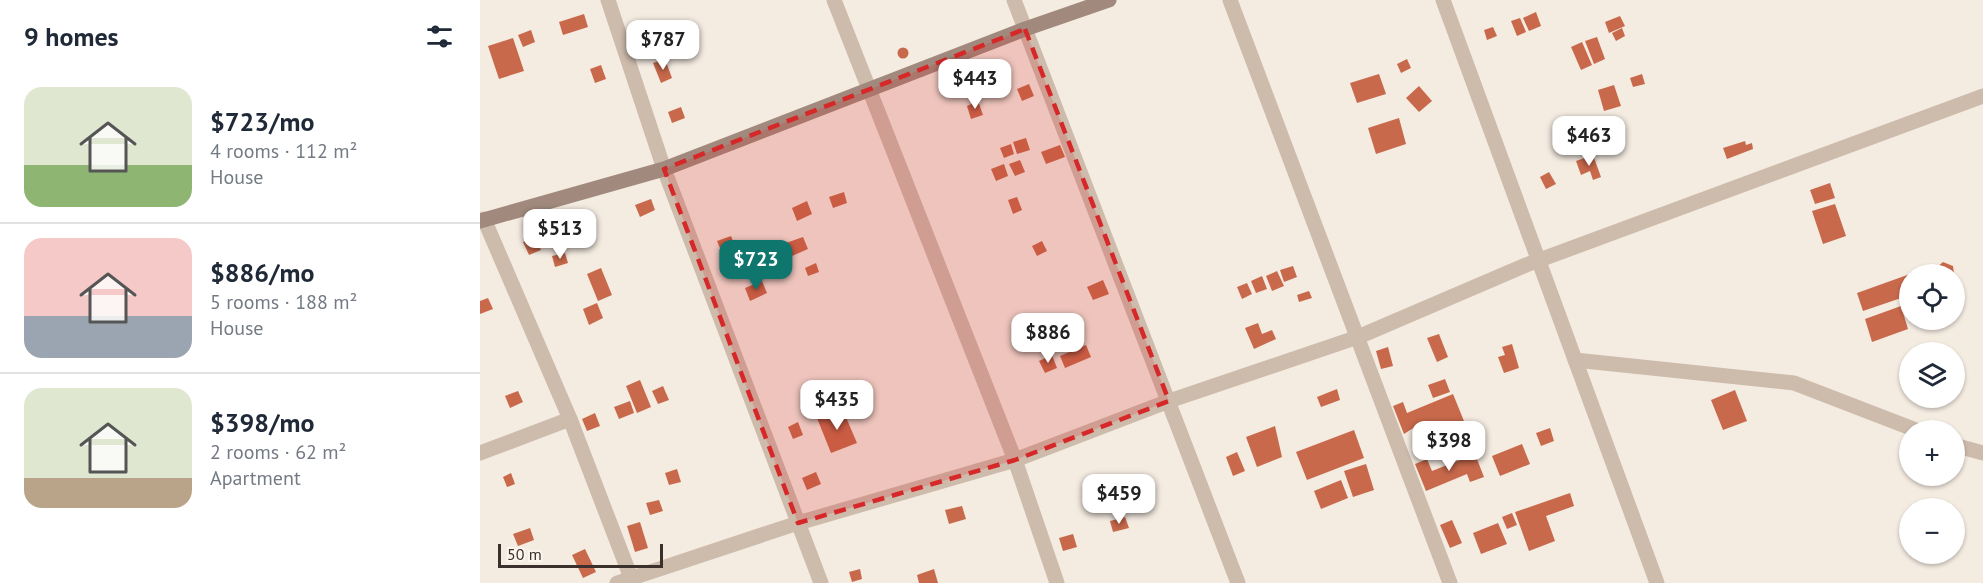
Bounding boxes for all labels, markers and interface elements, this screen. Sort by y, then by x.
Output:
text: 9 homes [24,20,119,53]
icon: filters [423,20,456,53]
pin: $787 [627,20,699,71]
text: $787 [640,26,686,52]
pin: $443 [939,59,1011,110]
text: $443 [952,65,998,91]
text: $723/mo [210,105,314,138]
icon: home [72,111,144,183]
pin: $463 [1553,116,1625,167]
text: $463 [1566,122,1612,148]
text: 4 rooms · 112 m² [210,138,357,164]
text: House [210,164,264,190]
pin: $513 [524,209,596,260]
text: $513 [537,215,583,241]
pin: $723 [720,240,792,291]
text: $723 [733,246,779,272]
text: $886/mo [210,256,314,289]
icon: home [72,262,144,334]
map controls [1899,264,1965,564]
button: locate [1899,264,1965,330]
text: 5 rooms · 188 m² [210,289,357,315]
pin: $886 [1012,313,1084,364]
text: House [210,315,264,341]
text: $886 [1025,319,1071,345]
button: layers [1899,342,1965,408]
pin: $435 [801,380,873,431]
text: $435 [814,386,860,412]
text: $398/mo [210,406,314,439]
icon: home [72,412,144,484]
button: + [1899,420,1965,486]
pin: $398 [1413,421,1485,472]
text: $398 [1426,427,1472,453]
text: 2 rooms · 62 m² [210,439,346,465]
text: Apartment [210,465,301,491]
pin: $459 [1083,474,1155,525]
text: $459 [1096,480,1142,506]
button: − [1899,498,1965,564]
scale bar [498,541,663,568]
text: 50 m [507,544,542,564]

